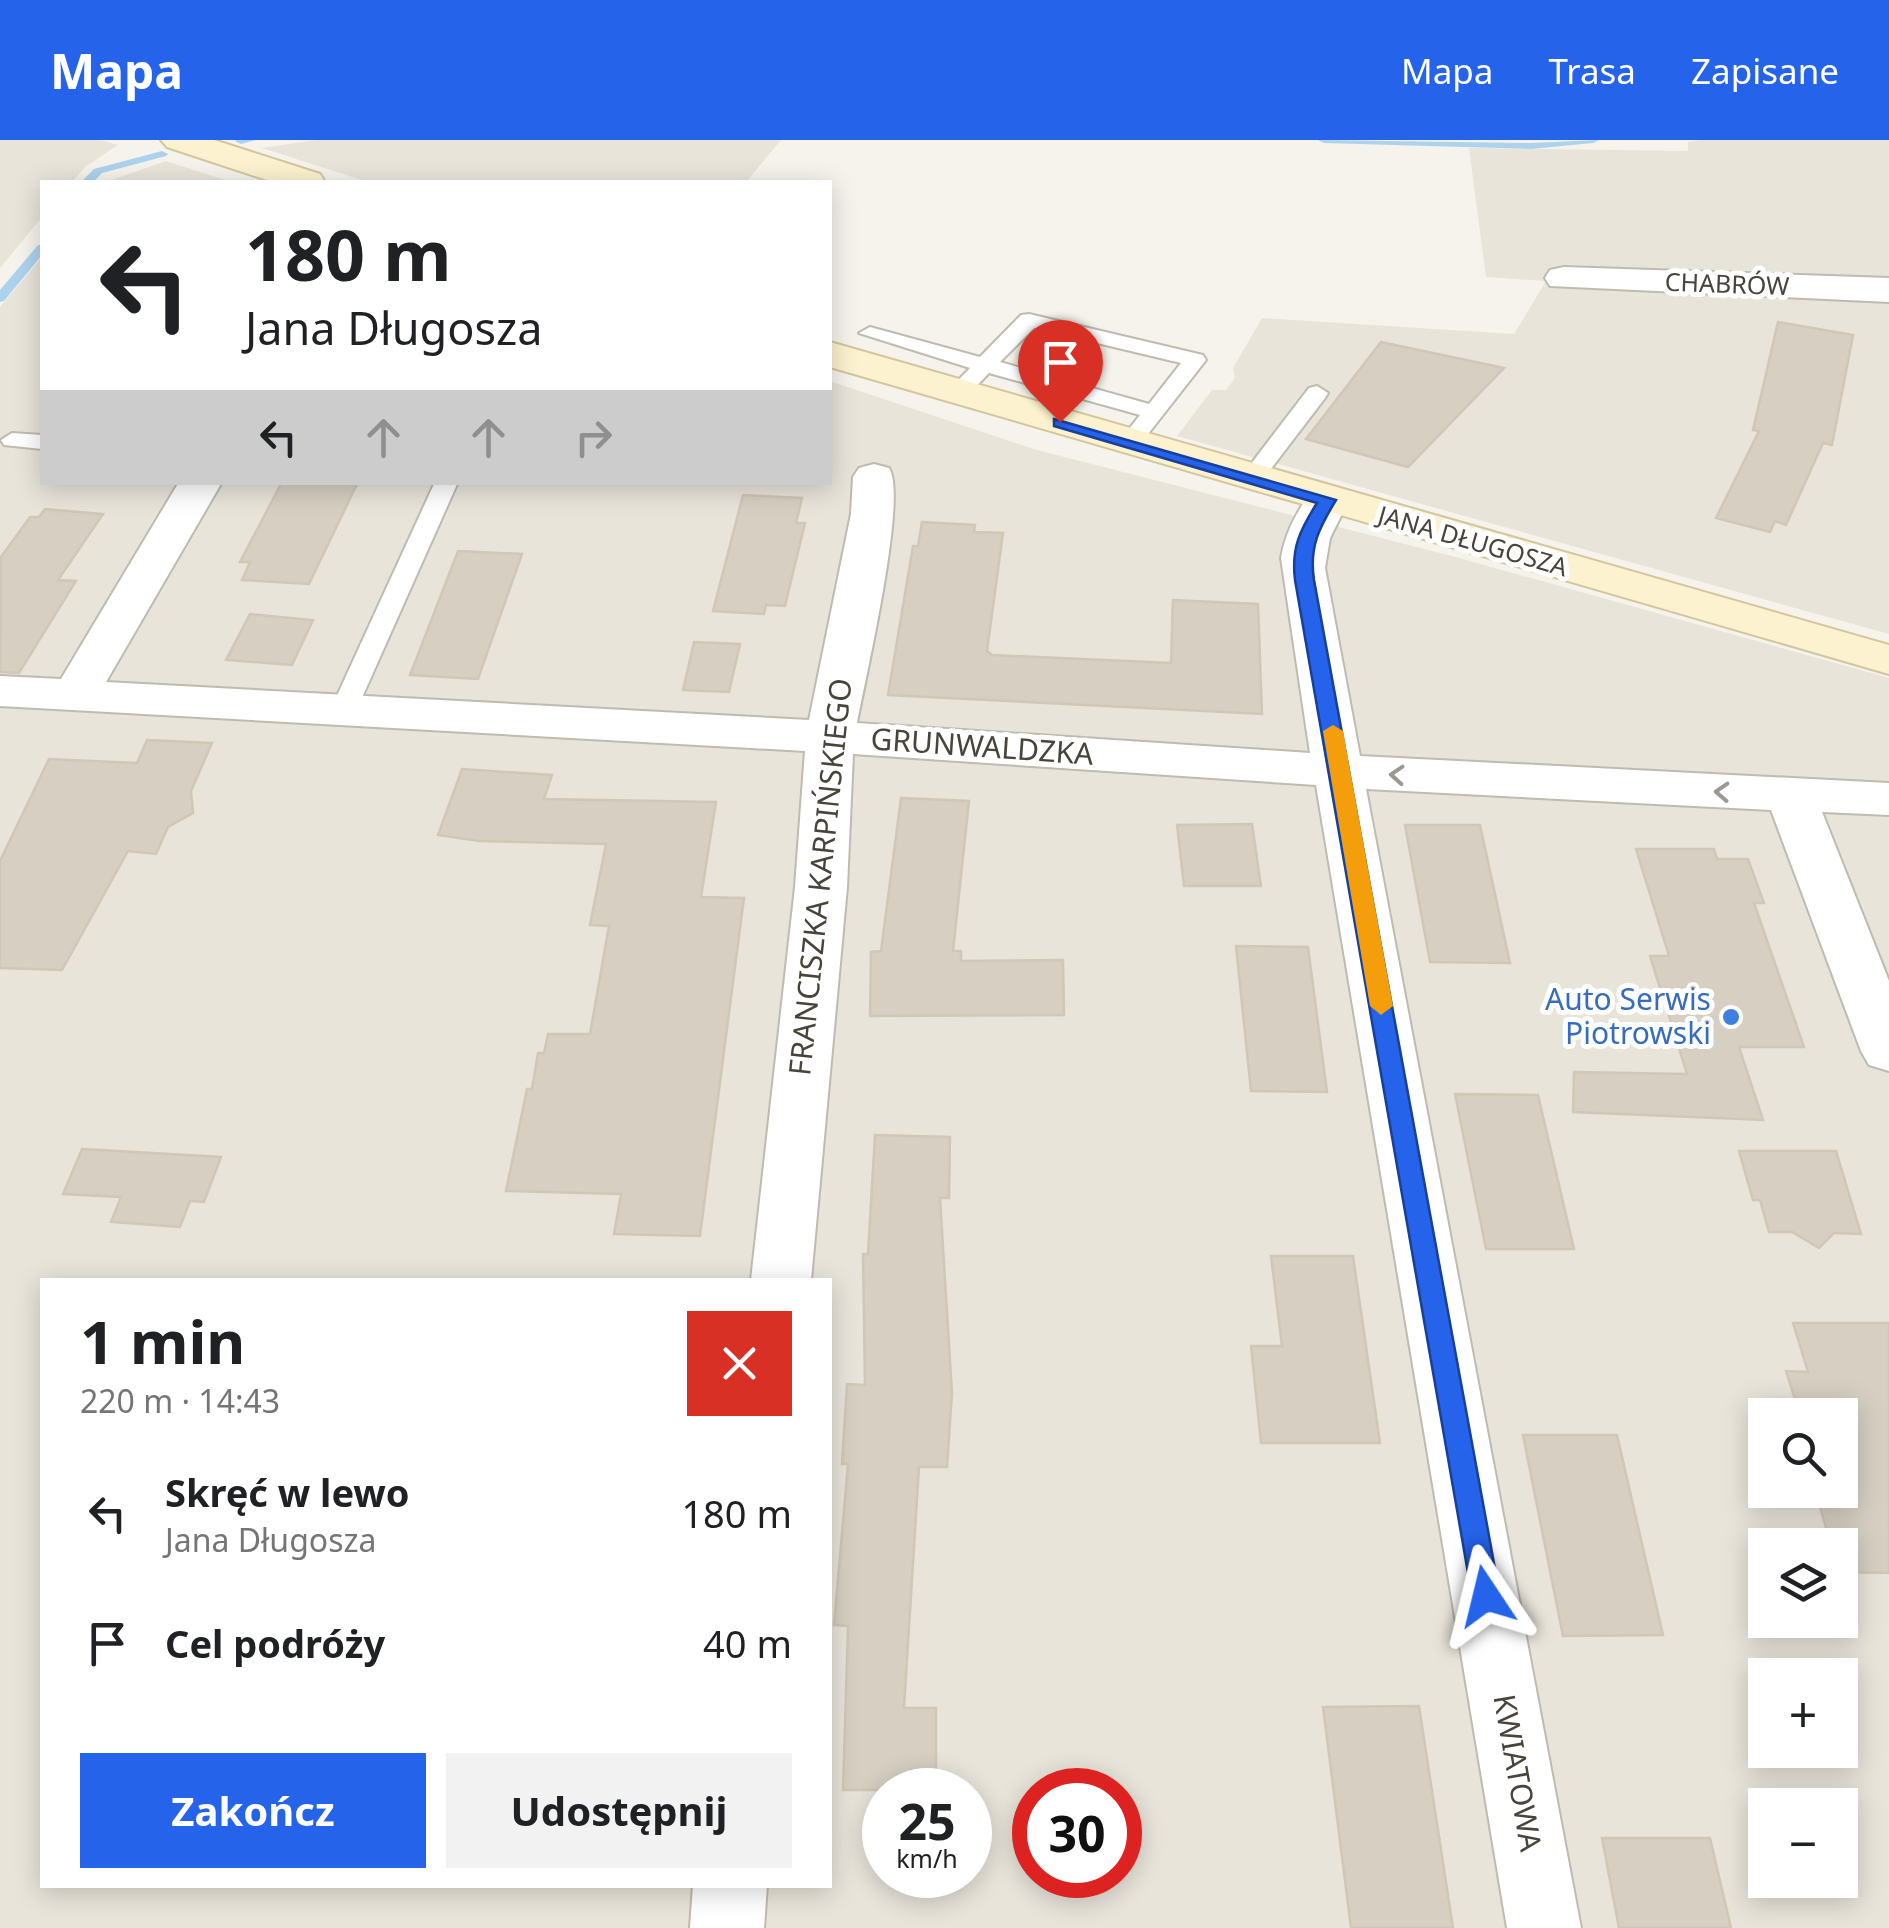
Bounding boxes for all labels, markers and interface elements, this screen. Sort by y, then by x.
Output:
text: Mapa [50,38,183,103]
text: Mapa [1401,47,1494,94]
text: Trasa [1549,47,1636,94]
text: Zapisane [1691,47,1839,94]
text: 180 m [245,206,452,302]
icon: left [80,220,210,350]
street label: CHABRÓW [1664,264,1790,302]
text: Jana Długosza [245,297,542,358]
pin [1018,320,1103,423]
icon: arrive [1033,335,1088,390]
icon: left [251,410,306,465]
icon: ahead [356,410,411,465]
icon: ahead [461,410,516,465]
icon: right [566,410,621,465]
street label: JANA DŁUGOSZA [1373,496,1572,583]
street label: FRANCISZKA KARPIŃSKIEGO [778,676,861,1077]
street label: GRUNWALDZKA [869,717,1096,774]
one-way arrow [1389,764,1405,786]
one-way arrow [1713,782,1729,803]
place label: Auto Serwis Piotrowski [1545,978,1711,1053]
marker: Auto Serwis Piotrowski [1720,1006,1742,1028]
text: 1 min [80,1300,245,1382]
button: close [687,1311,792,1416]
text: 220 m · 14:43 [80,1379,280,1422]
map controls [1748,1398,1858,1898]
button: search [1748,1398,1858,1508]
text: Skręć w lewo [165,1466,410,1518]
icon: left [80,1486,135,1541]
text: 180 m [681,1487,792,1539]
text: Jana Długosza [165,1518,377,1561]
button: layers [1748,1528,1858,1638]
position arrow [1434,1544,1538,1648]
icon: arrive [80,1616,135,1671]
text: Cel podróży [165,1617,385,1669]
text: 40 m [703,1617,792,1669]
button: + [1748,1658,1858,1768]
street label: KWIATOWA [1485,1691,1553,1855]
button: Zakończ [80,1753,426,1868]
button: Udostępnij [446,1753,792,1868]
speed limit sign: 30 [1012,1768,1142,1898]
text: 25 [898,1787,956,1855]
button: − [1748,1788,1858,1898]
text: km/h [896,1841,958,1875]

